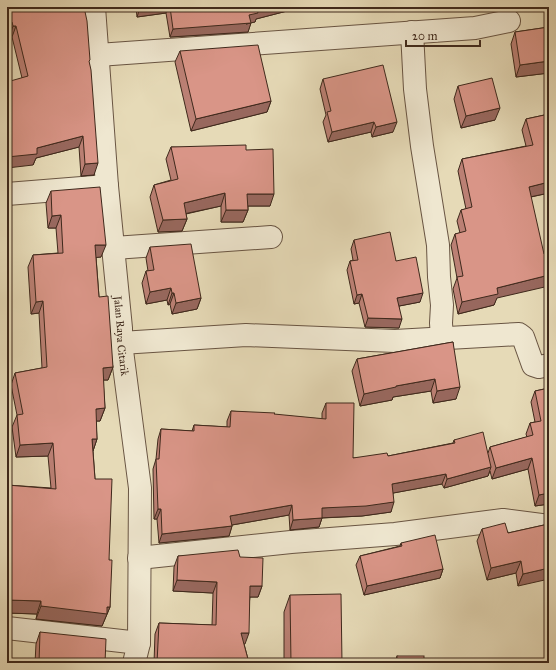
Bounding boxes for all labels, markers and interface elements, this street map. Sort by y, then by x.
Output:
scale bar [406,22,480,48]
text: 20 m [412,29,438,43]
street label: Jalan Raya Citarik [110,294,131,378]

